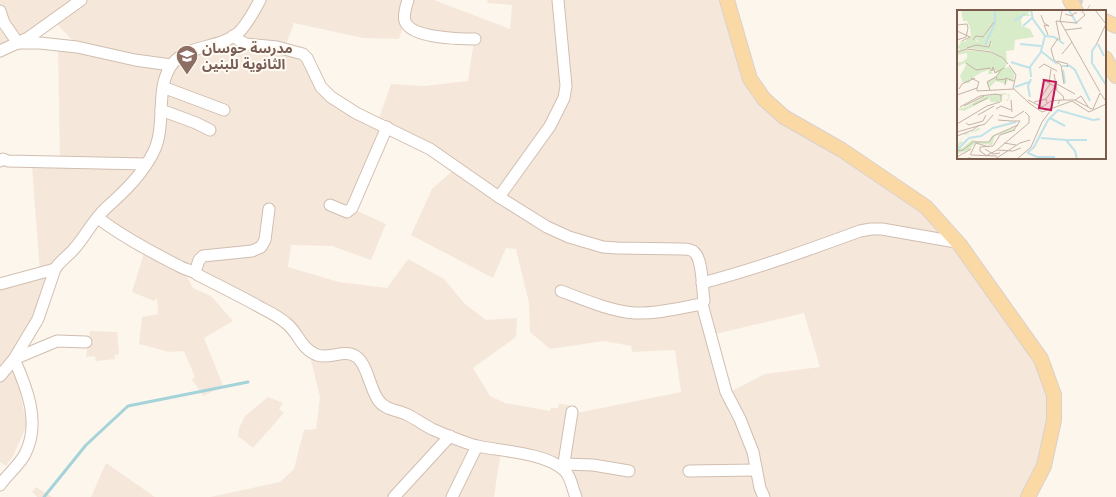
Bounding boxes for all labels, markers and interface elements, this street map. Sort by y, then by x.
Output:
inset map [957,10,1106,159]
place label: مدرسة حوسان الثانوية للبنين [202,40,293,72]
school or university icon: مدرسة حوسان الثانوية للبنين [174,43,200,76]

